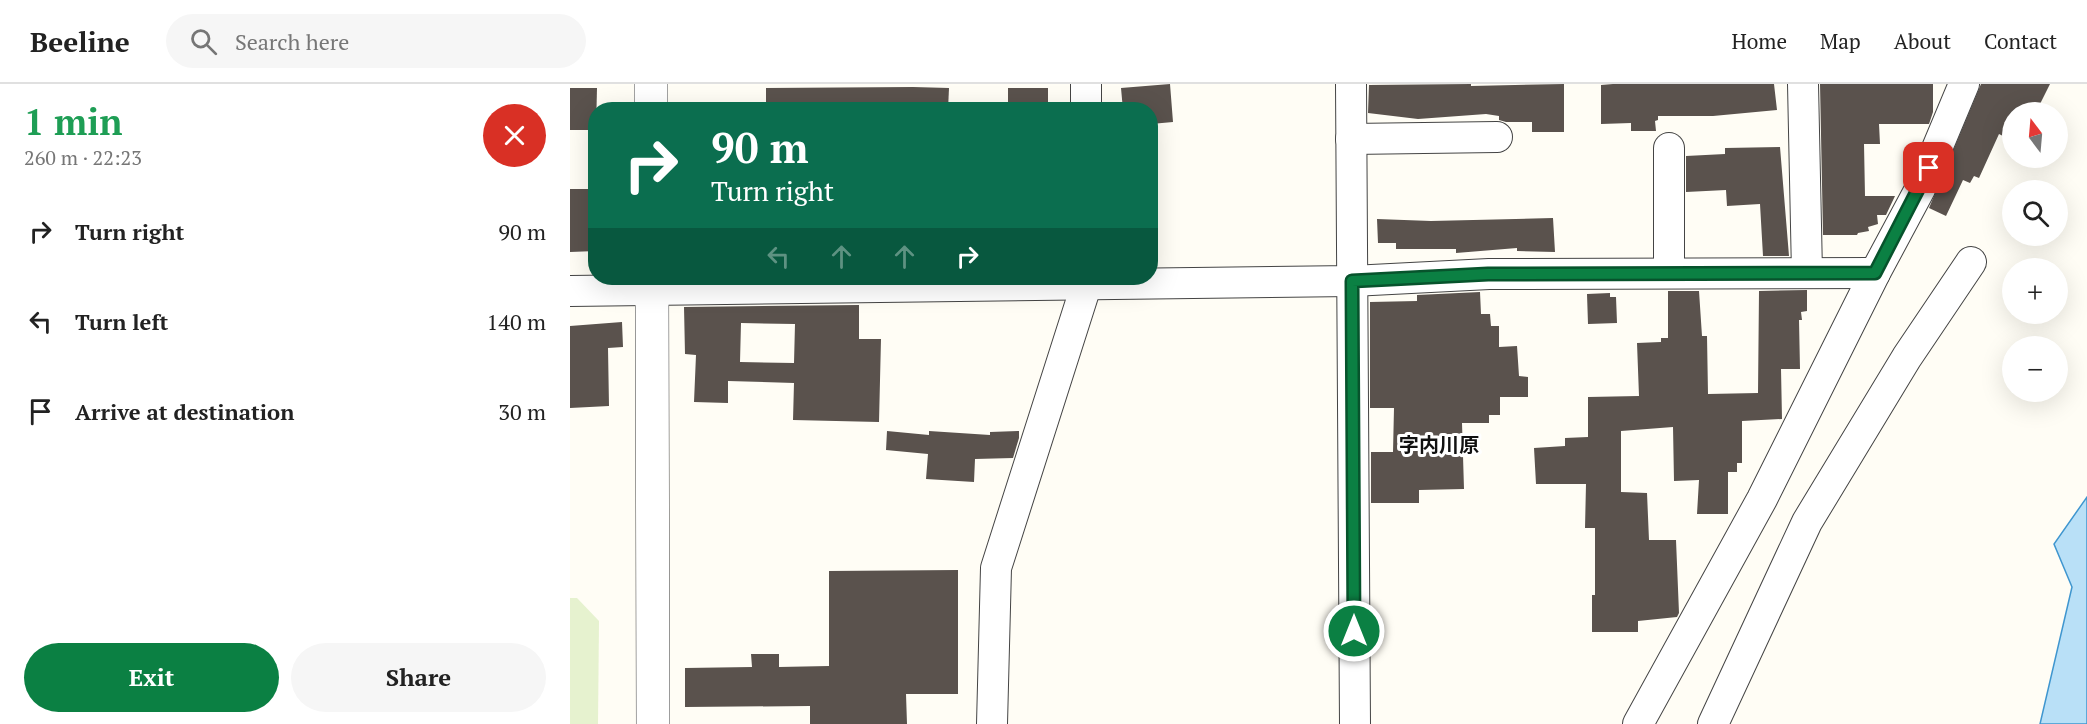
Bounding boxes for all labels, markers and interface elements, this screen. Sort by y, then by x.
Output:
search box [166,14,586,68]
text: Beeline [30,23,130,60]
icon: search [187,25,220,58]
text: Search here [235,27,349,56]
text: Home [1731,27,1787,55]
text: Map [1820,27,1861,55]
text: About [1894,27,1951,55]
text: Contact [1984,27,2057,55]
text: 1 min [24,98,122,145]
north arrow [2002,102,2068,168]
map controls [2002,102,2068,402]
button: close [483,104,546,167]
text: 90 m [711,119,809,175]
icon: right [612,126,690,204]
pin [1903,142,1954,193]
text: 260 m · 22:23 [24,144,142,171]
icon: arrive [1912,151,1945,184]
text: Turn right [711,173,834,209]
button: search [2002,180,2068,246]
icon: right [24,215,57,248]
text: Turn right [75,217,184,246]
text: 90 m [498,217,546,246]
icon: left [762,240,795,273]
icon: ahead [825,240,858,273]
icon: ahead [888,240,921,273]
icon: right [951,240,984,273]
button: + [2002,258,2068,324]
icon: left [24,305,57,338]
text: Turn left [75,307,168,336]
text: 140 m [486,307,546,336]
button: − [2002,336,2068,402]
icon: arrive [24,395,57,428]
text: Arrive at destination [75,397,294,426]
text: 30 m [498,397,546,426]
district label: 字内川原 [1399,431,1479,458]
position arrow [1322,599,1386,663]
button: Exit [24,643,279,712]
button: Share [291,643,546,712]

